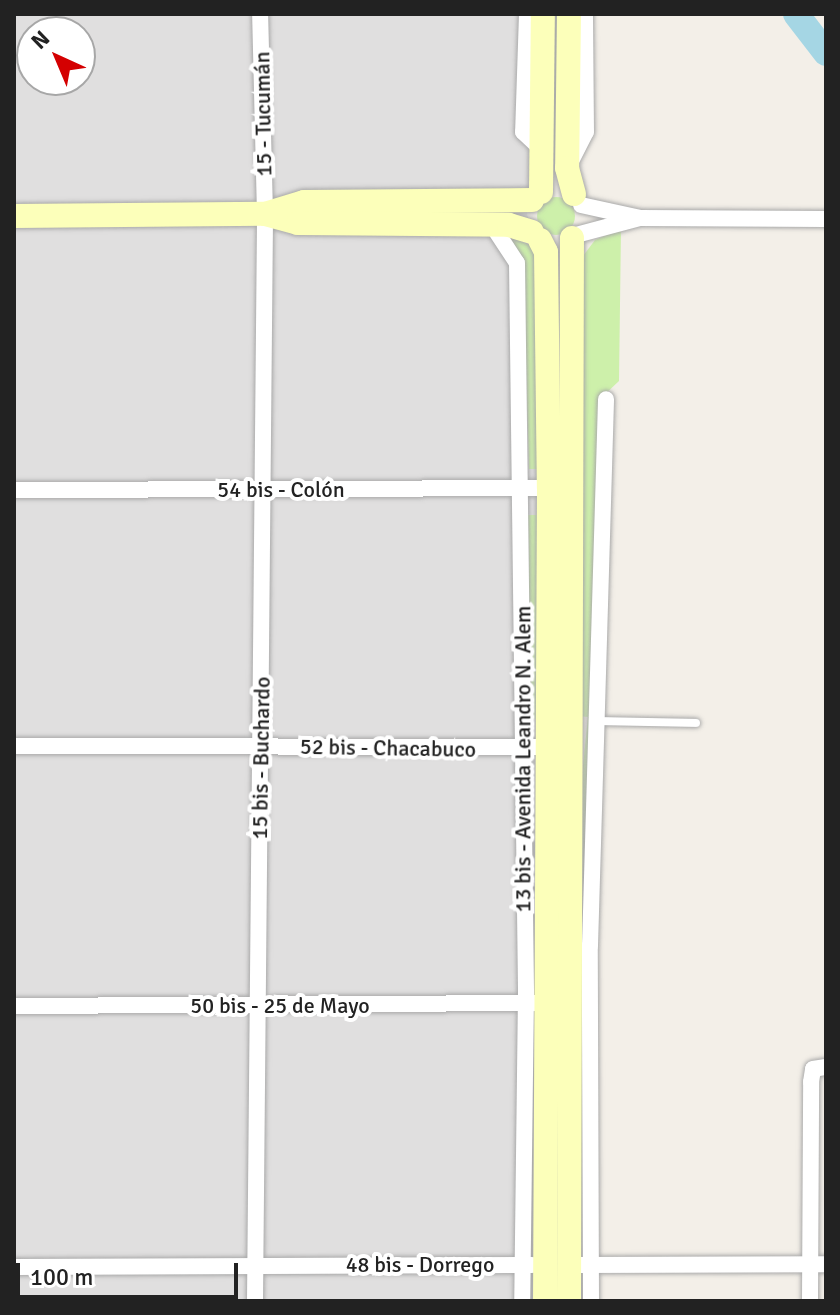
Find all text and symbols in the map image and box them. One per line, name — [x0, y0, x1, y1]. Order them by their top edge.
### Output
north arrow — [16, 16, 96, 96]
text: N — [25, 25, 55, 55]
street label: 15 - Tucumán — [249, 51, 277, 177]
street label: 54 bis - Colón — [217, 477, 345, 503]
street label: 13 bis - Avenida Leandro N. Alem — [510, 606, 536, 912]
street label: 15 bis - Buchardo — [246, 676, 276, 840]
street label: 52 bis - Chacabuco — [300, 733, 476, 763]
street label: 50 bis - 25 de Mayo — [190, 993, 370, 1019]
scale bar — [20, 1247, 242, 1297]
street label: 48 bis - Dorrego — [346, 1252, 494, 1278]
text: 100 m — [30, 1262, 93, 1292]

